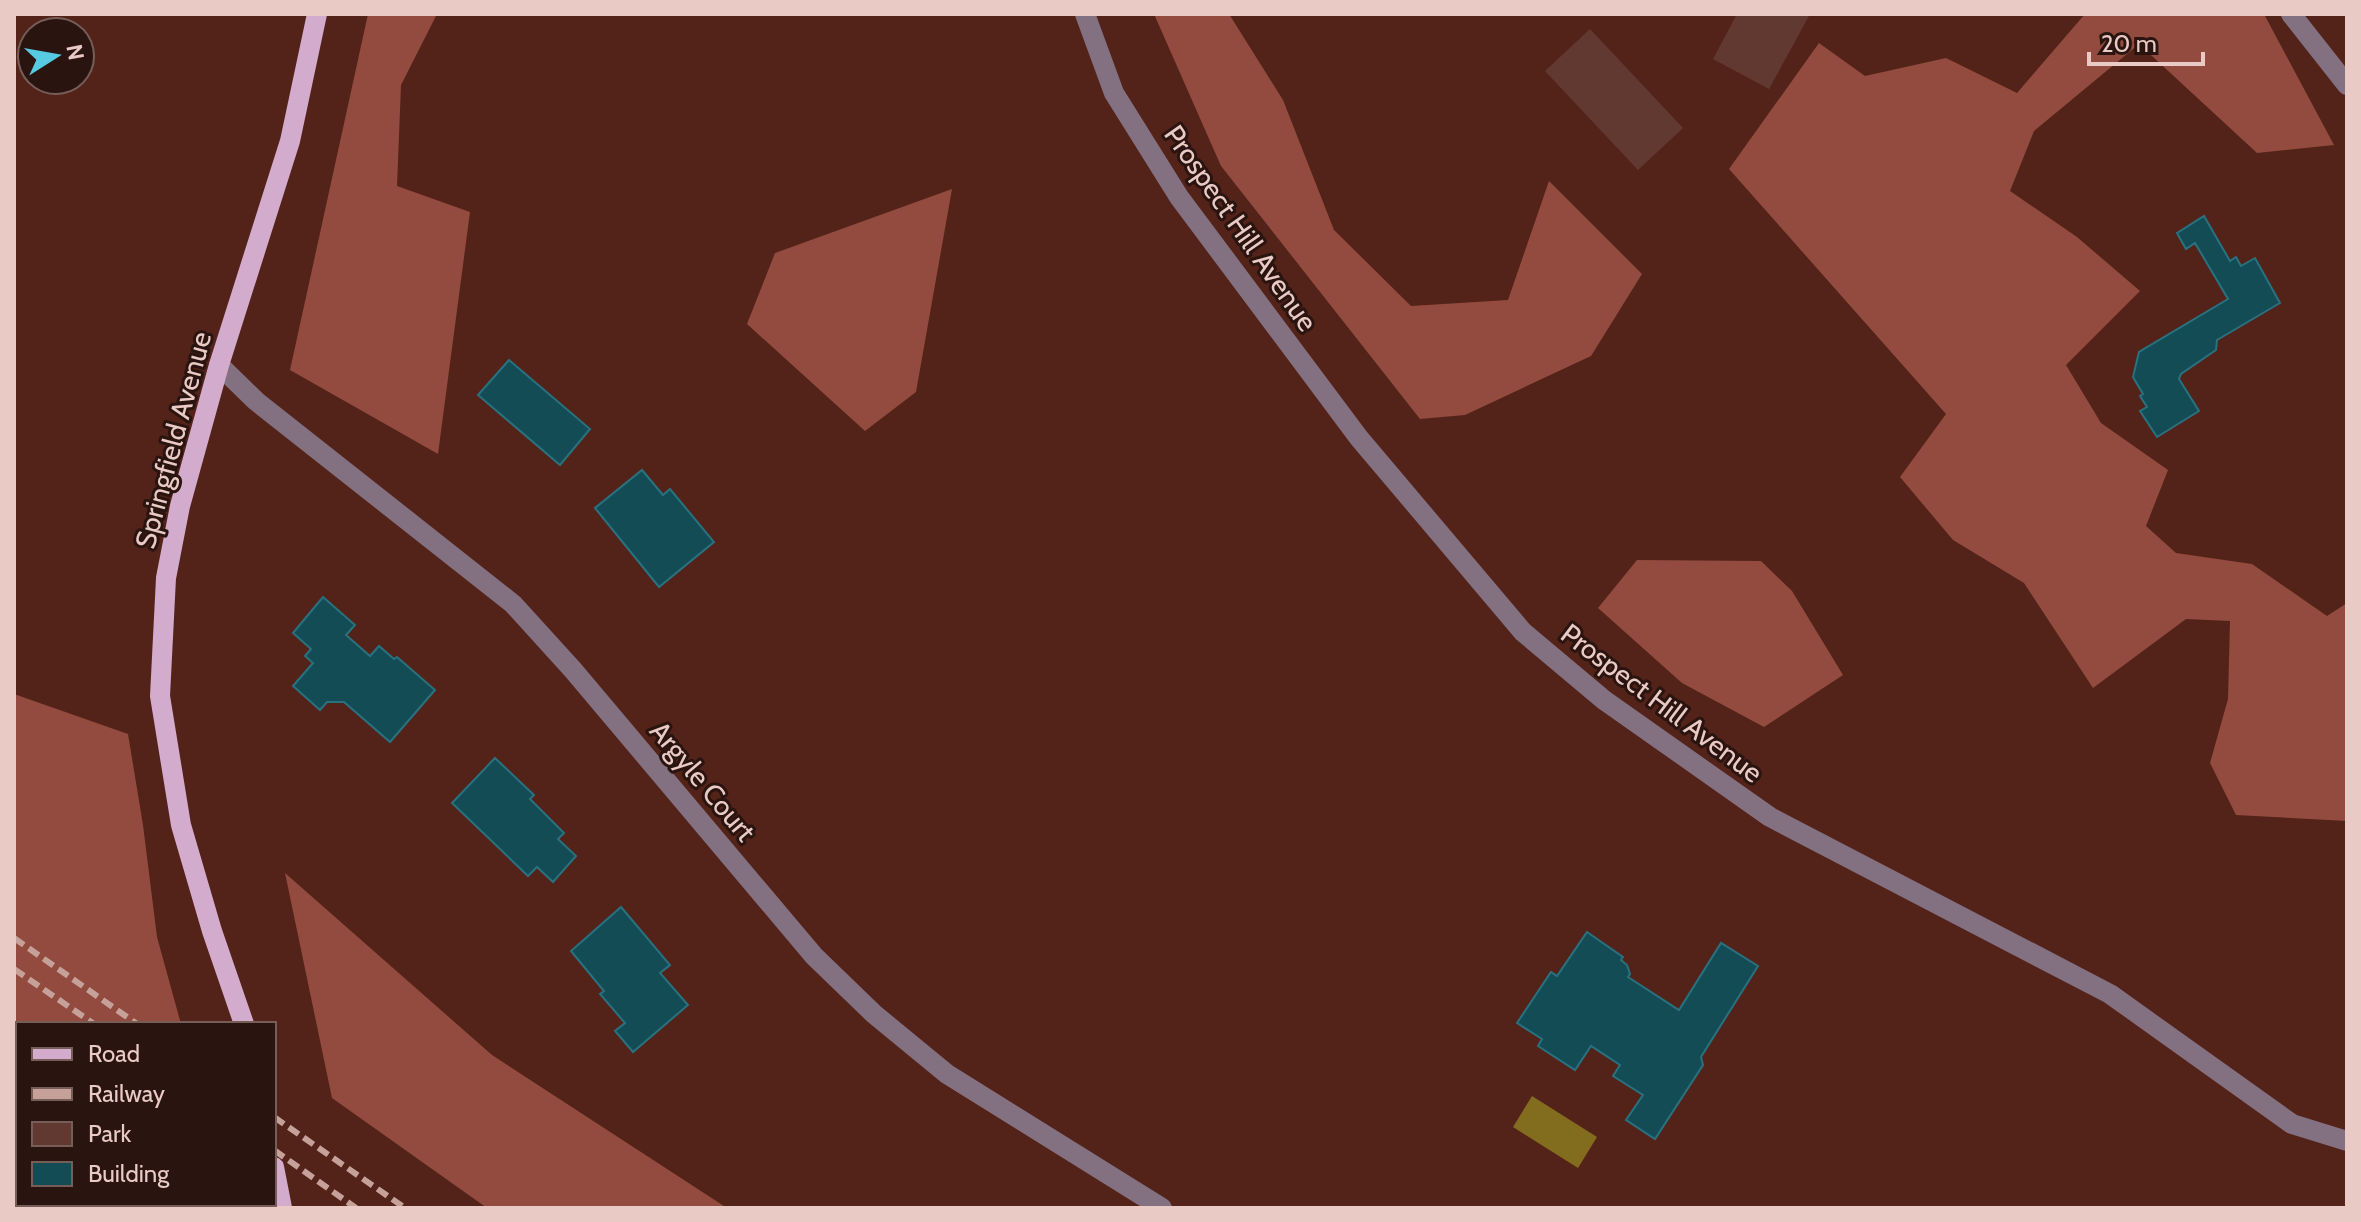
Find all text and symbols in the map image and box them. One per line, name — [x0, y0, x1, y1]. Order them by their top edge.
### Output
north arrow — [16, 16, 96, 96]
scale bar — [2089, 16, 2203, 66]
text: 20 m — [2101, 29, 2157, 58]
text: N — [60, 42, 90, 62]
street label: Prospect Hill Avenue — [1157, 119, 1325, 337]
street label: Springfield Avenue — [128, 328, 218, 552]
street label: Prospect Hill Avenue — [1555, 616, 1769, 790]
street label: Argyle Court — [643, 714, 763, 848]
legend — [16, 1022, 276, 1206]
text: Road — [88, 1039, 140, 1068]
text: Railway — [88, 1079, 165, 1108]
text: Park — [88, 1119, 131, 1148]
text: Building — [88, 1159, 170, 1188]

